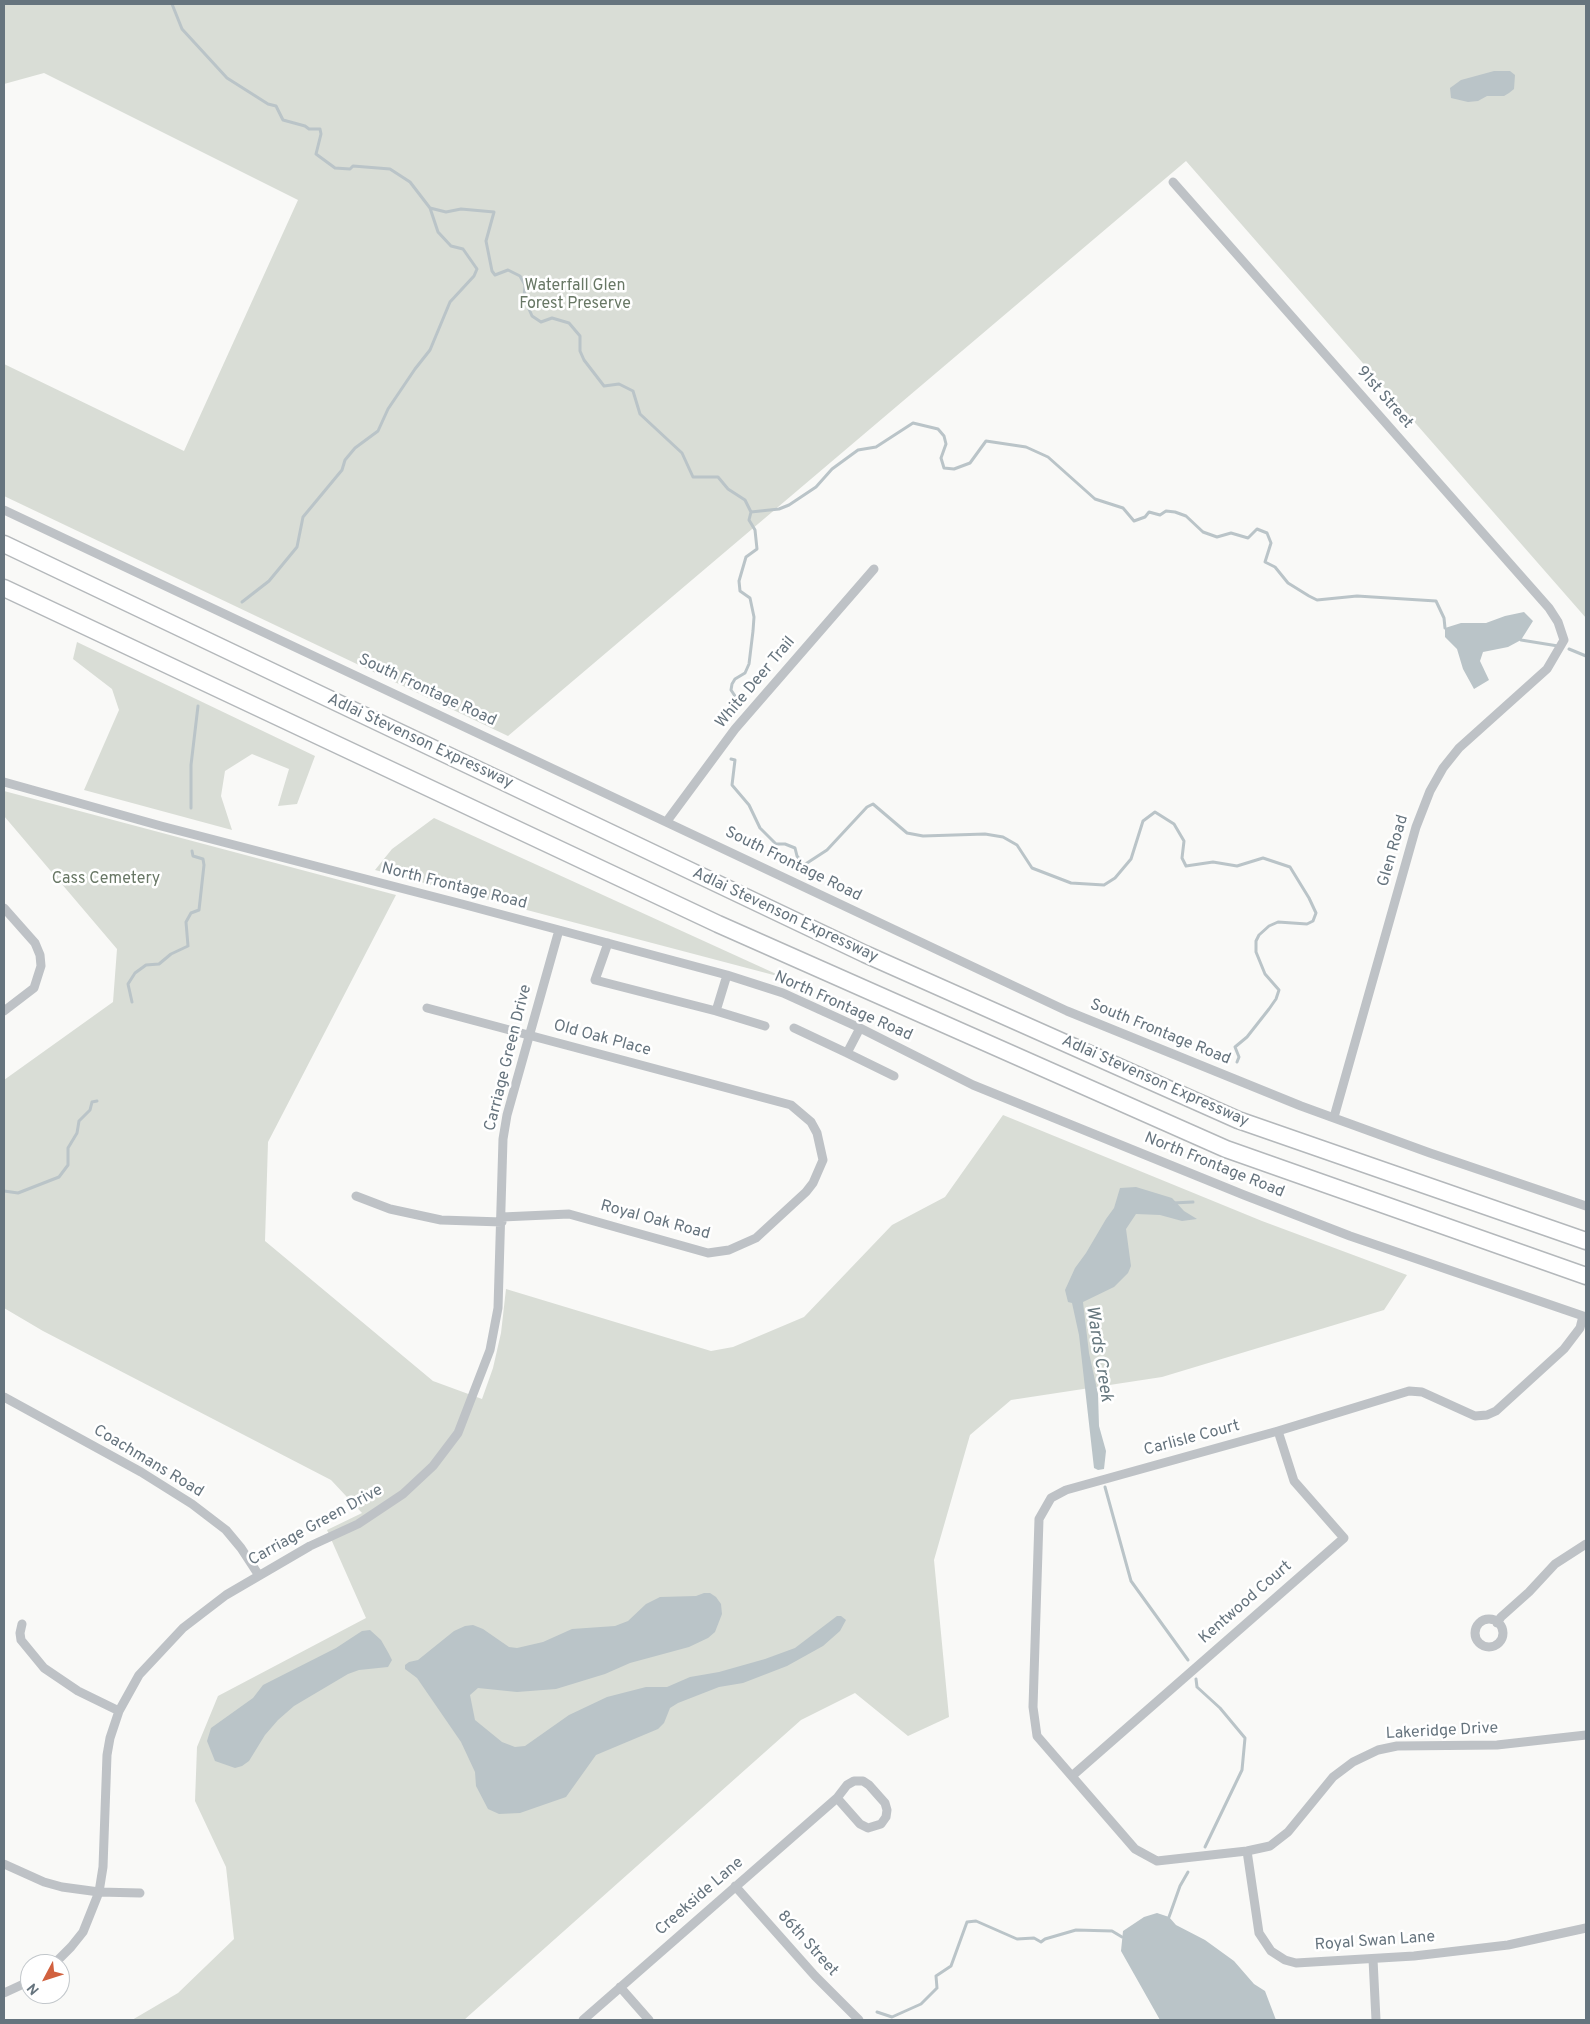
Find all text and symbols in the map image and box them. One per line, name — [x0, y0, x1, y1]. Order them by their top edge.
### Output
park label: Waterfall Glen Forest Preserve — [519, 277, 631, 315]
street label: 91st Street — [1352, 363, 1416, 433]
street label: White Deer Trail — [712, 633, 800, 733]
street label: South Frontage Road — [355, 651, 499, 731]
street label: Adlai Stevenson Expressway — [324, 690, 516, 794]
street label: Glen Road — [1375, 813, 1413, 889]
street label: South Frontage Road — [721, 824, 865, 906]
street label: North Frontage Road — [379, 860, 529, 914]
street label: Adlai Stevenson Expressway — [689, 864, 881, 968]
park label: Cass Cemetery — [52, 870, 160, 890]
street label: North Frontage Road — [771, 968, 915, 1046]
street label: Carriage Green Drive — [481, 983, 537, 1133]
street label: South Frontage Road — [1087, 996, 1233, 1070]
street label: Old Oak Place — [551, 1017, 653, 1061]
street label: Adlai Stevenson Expressway — [1058, 1032, 1252, 1132]
street label: North Frontage Road — [1141, 1129, 1287, 1203]
street label: Royal Oak Road — [598, 1197, 712, 1245]
water label: Wards Creek — [1080, 1304, 1116, 1404]
street label: Carlisle Court — [1142, 1417, 1242, 1461]
street label: Coachmans Road — [89, 1422, 207, 1502]
street label: Carriage Green Drive — [246, 1481, 386, 1571]
street label: Kentwood Court — [1196, 1557, 1296, 1649]
street label: Lakeridge Drive — [1385, 1719, 1499, 1745]
street label: Creekside Lane — [652, 1854, 748, 1940]
street label: 86th Street — [772, 1907, 842, 1981]
street label: Royal Swan Lane — [1314, 1928, 1436, 1956]
north arrow — [20, 1954, 70, 2004]
text: N — [24, 1979, 44, 1998]

